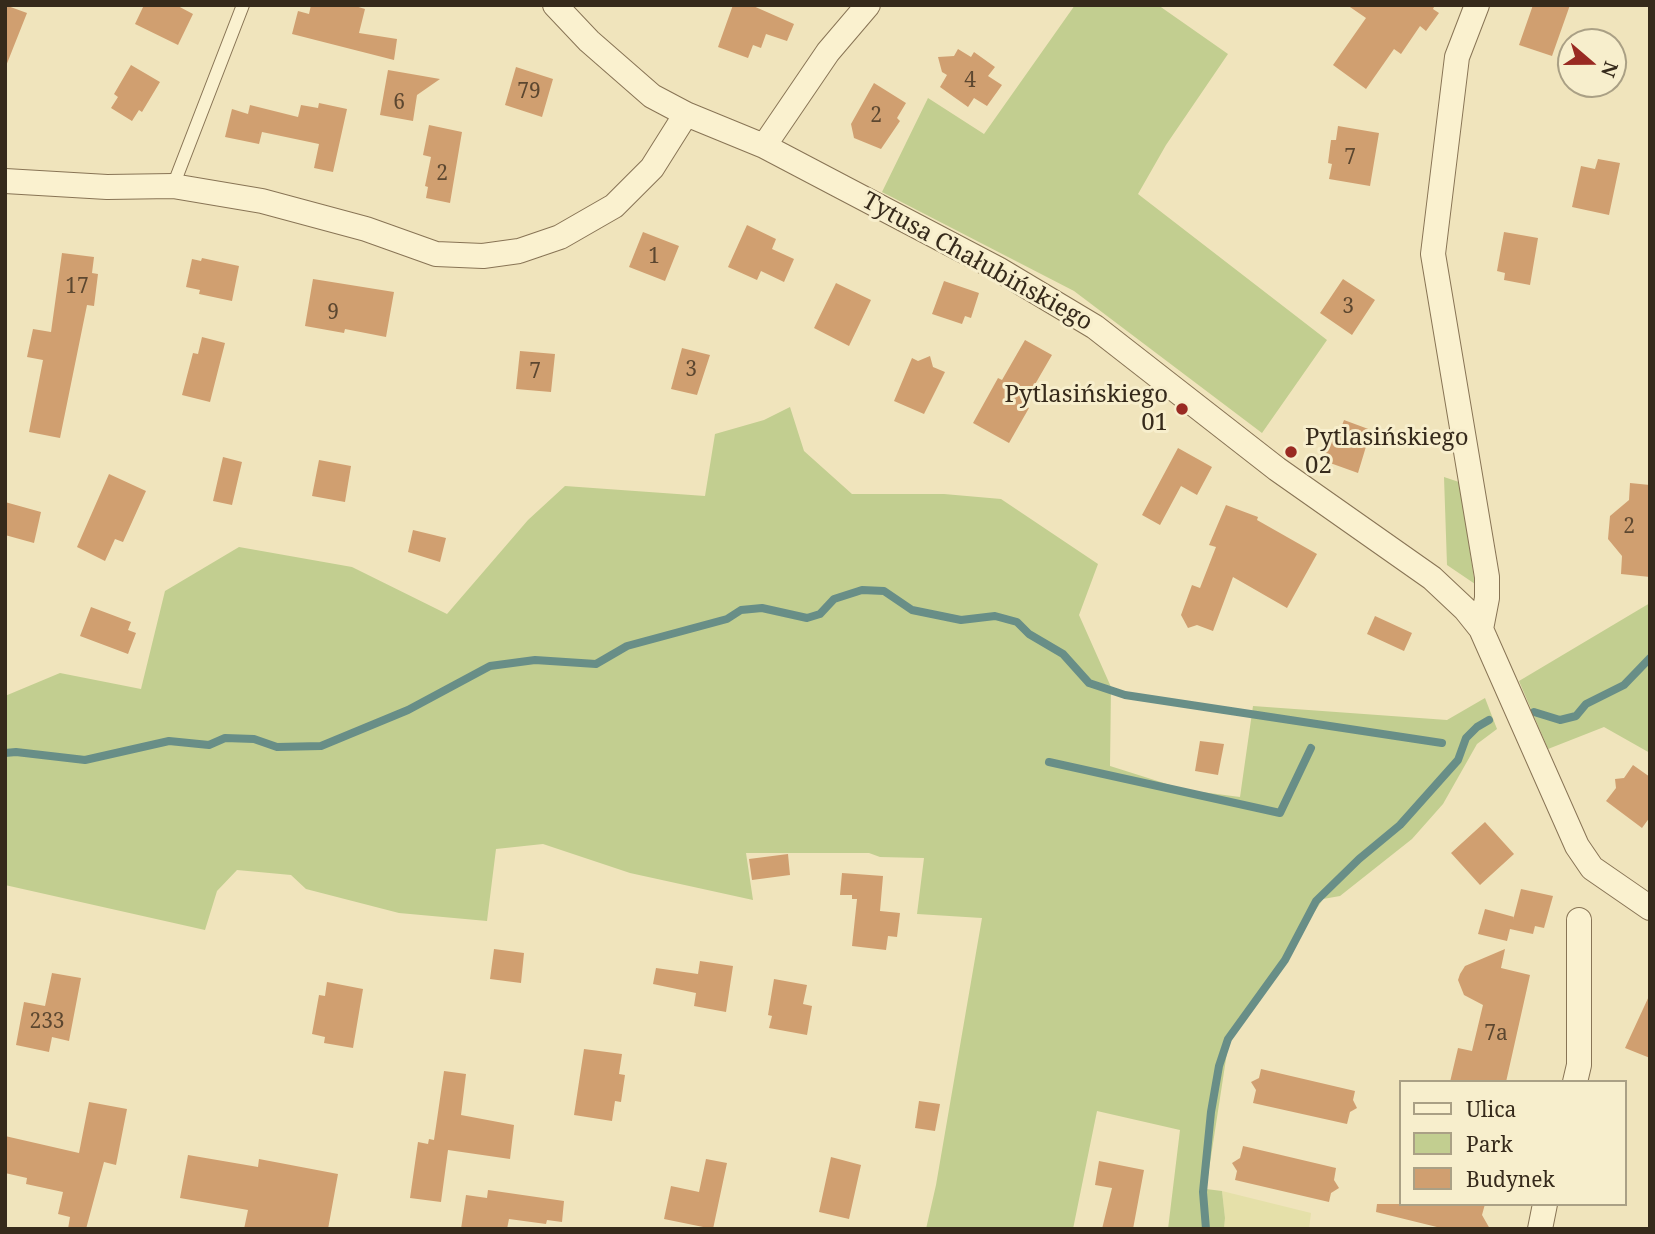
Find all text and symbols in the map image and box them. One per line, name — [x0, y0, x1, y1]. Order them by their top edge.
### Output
north arrow — [1557, 28, 1627, 98]
text: N — [1595, 58, 1625, 81]
house number: 4 — [964, 68, 976, 94]
house number: 79 — [517, 79, 541, 105]
house number: 6 — [393, 90, 405, 116]
house number: 2 — [870, 103, 882, 129]
house number: 7 — [1344, 145, 1356, 171]
house number: 2 — [436, 161, 448, 187]
street label: Tytusa Chałubińskiego — [857, 187, 1097, 337]
house number: 1 — [648, 244, 660, 270]
house number: 17 — [65, 274, 89, 300]
house number: 3 — [1342, 294, 1354, 320]
house number: 9 — [327, 300, 339, 326]
house number: 3 — [685, 357, 697, 383]
house number: 7 — [529, 359, 541, 385]
place label: Pytlasińskiego 01 — [1004, 381, 1168, 437]
marker: Pytlasińskiego 01 — [1174, 401, 1190, 417]
place label: Pytlasińskiego 02 — [1305, 424, 1469, 480]
marker: Pytlasińskiego 02 — [1283, 444, 1299, 460]
house number: 2 — [1623, 514, 1635, 540]
house number: 233 — [29, 1009, 65, 1035]
house number: 7a — [1484, 1021, 1508, 1047]
legend — [1400, 1080, 1627, 1206]
text: Ulica — [1466, 1095, 1516, 1123]
text: Park — [1466, 1130, 1513, 1158]
text: Budynek — [1466, 1165, 1555, 1193]

